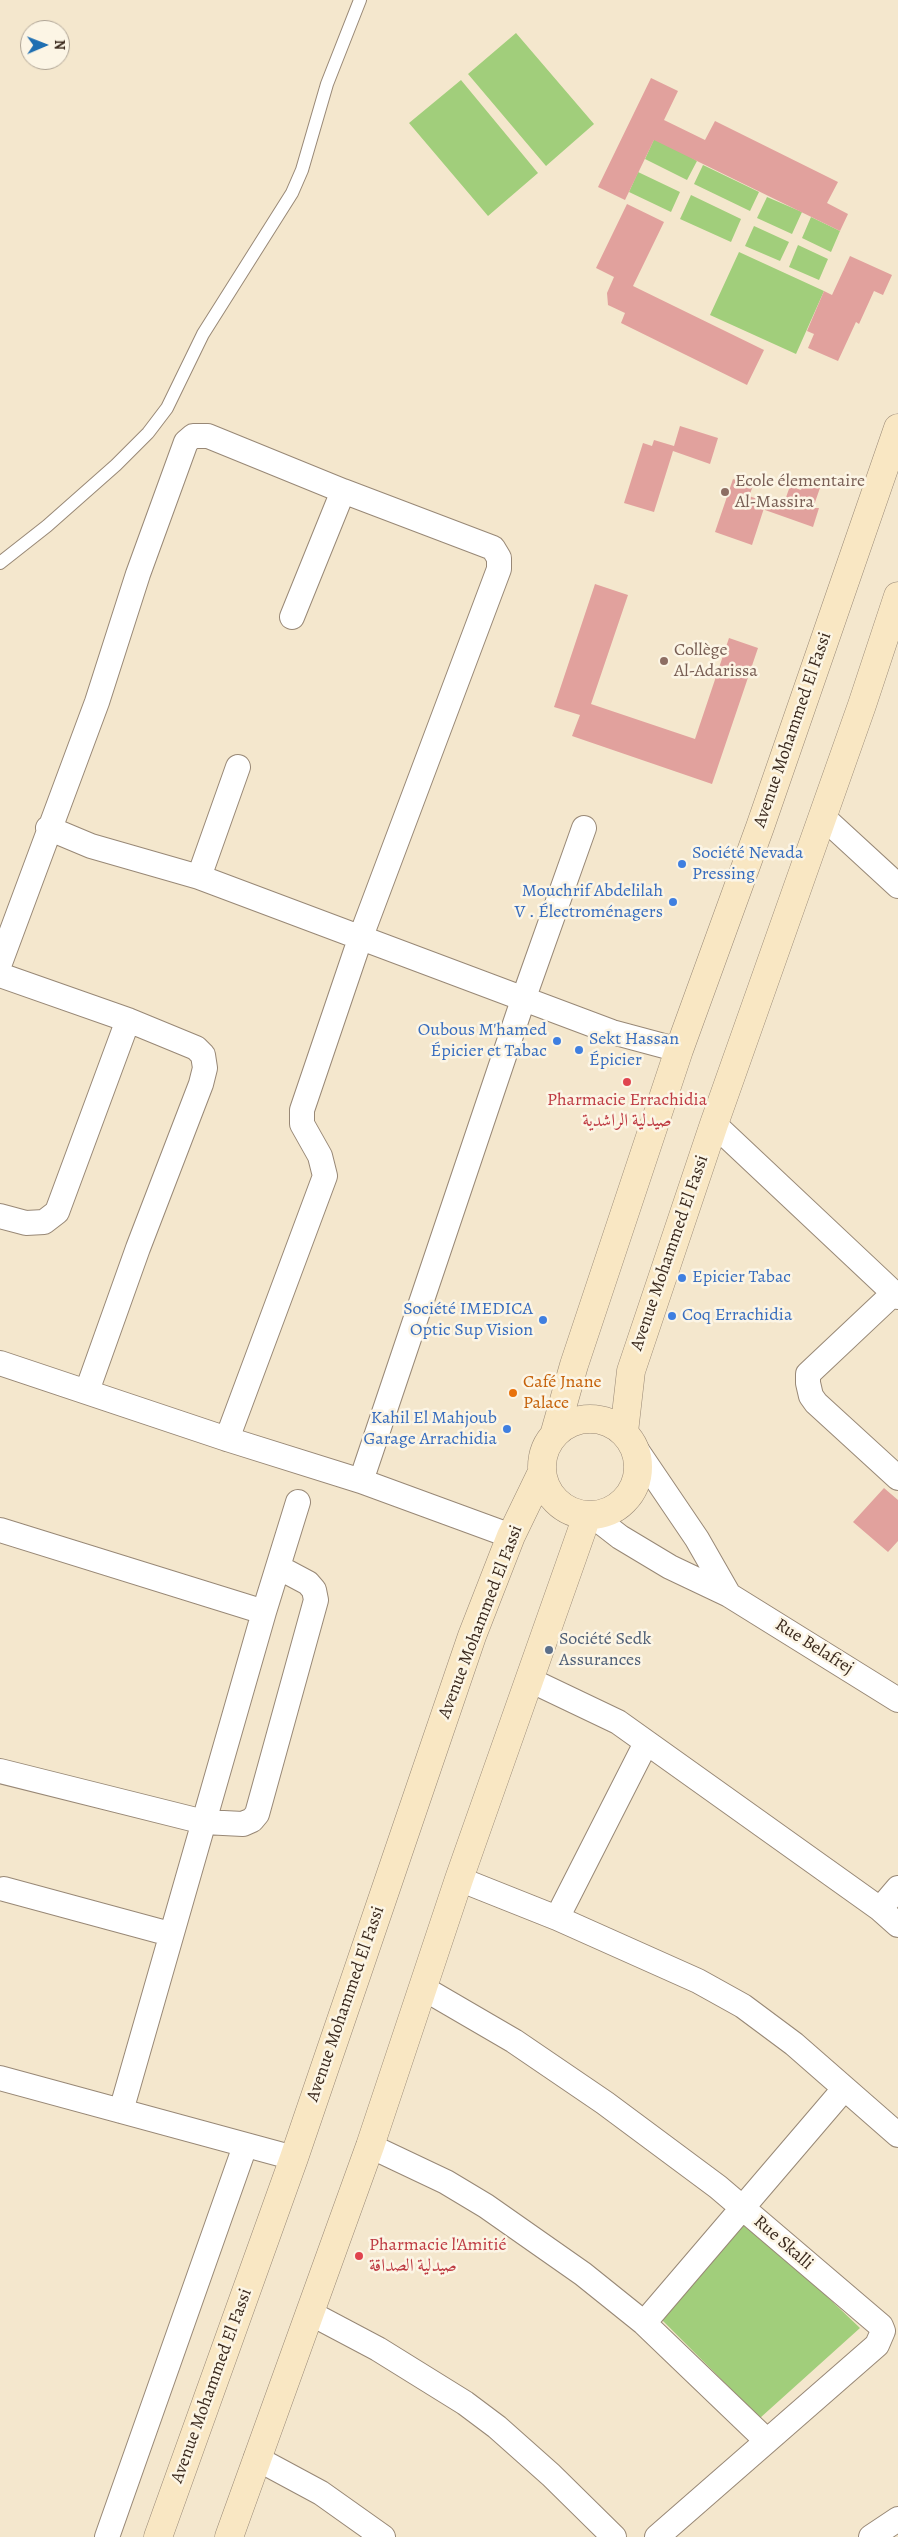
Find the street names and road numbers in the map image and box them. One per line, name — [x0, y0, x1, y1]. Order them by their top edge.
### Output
street label: Avenue Mohammed El Fassi — [749, 629, 837, 831]
street label: Avenue Mohammed El Fassi — [626, 1152, 714, 1354]
street label: Avenue Mohammed El Fassi — [434, 1522, 528, 1722]
street label: Rue Belafrej — [771, 1614, 857, 1680]
street label: Avenue Mohammed El Fassi — [302, 1903, 390, 2105]
street label: Rue Skalli — [749, 2211, 817, 2275]
street label: Avenue Mohammed El Fassi — [167, 2286, 257, 2486]

